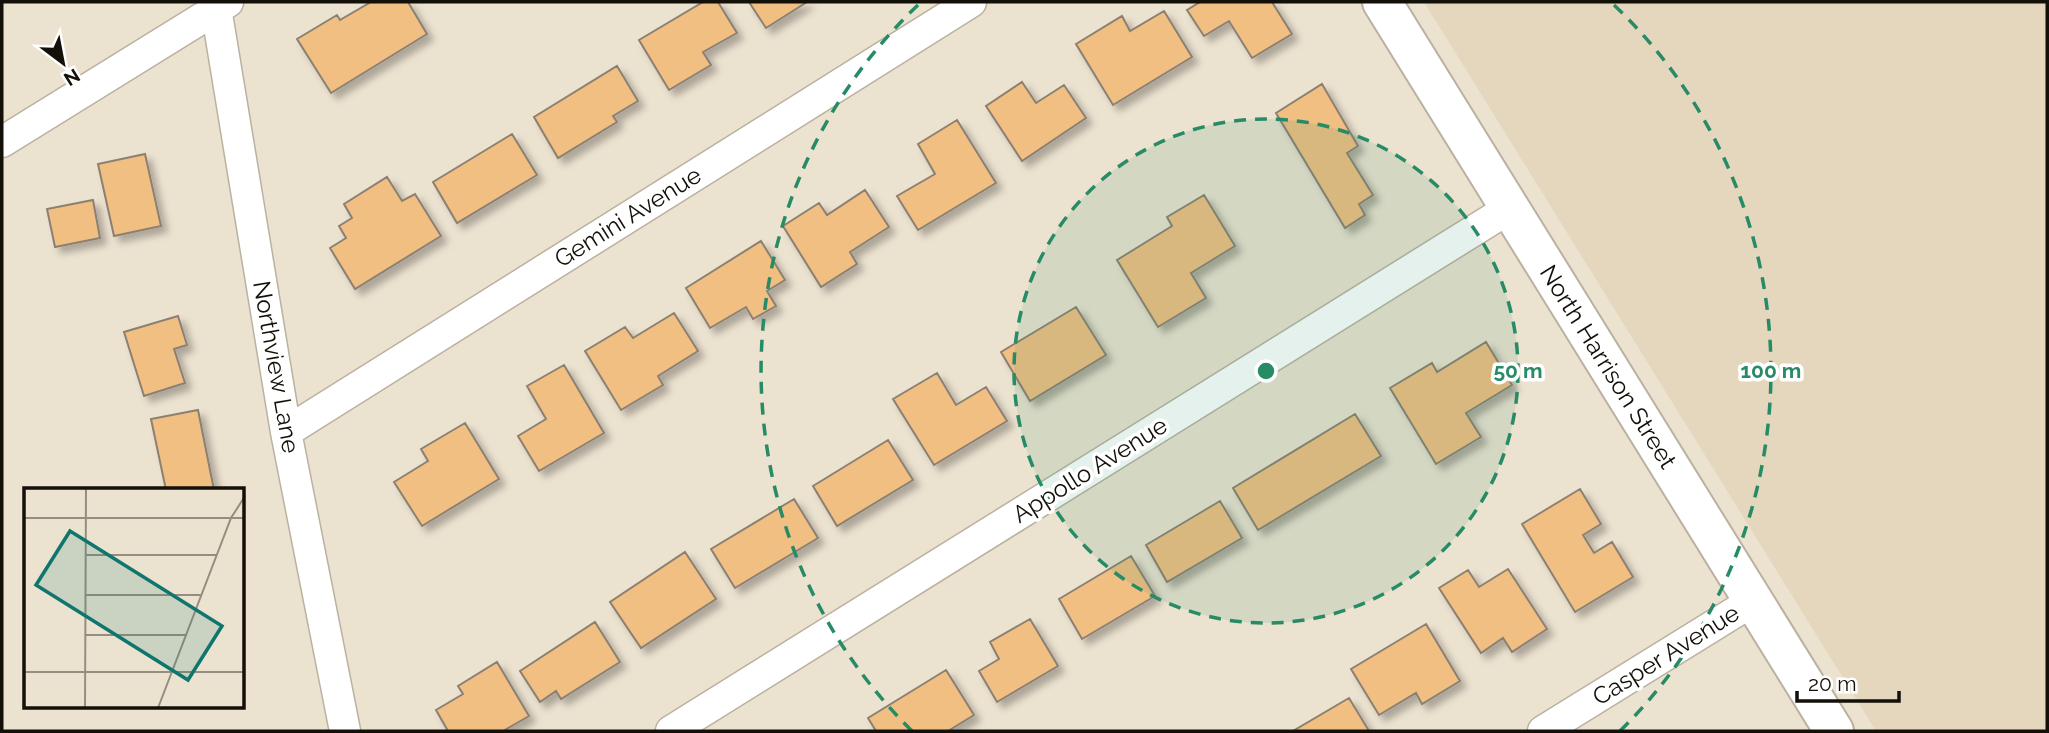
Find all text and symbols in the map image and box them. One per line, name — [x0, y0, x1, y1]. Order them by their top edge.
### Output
north arrow — [28, 28, 98, 98]
text: N — [60, 64, 84, 91]
street label: Gemini Avenue — [549, 160, 706, 273]
street label: North Harrison Street — [1534, 260, 1683, 474]
street label: Northview Lane — [247, 278, 306, 455]
text: 50 m — [1493, 358, 1543, 383]
text: 100 m — [1741, 358, 1801, 383]
centre of rings — [1254, 359, 1278, 383]
street label: Appollo Avenue — [1007, 410, 1172, 529]
inset map — [24, 488, 245, 708]
street label: Casper Avenue — [1587, 598, 1744, 711]
scale bar — [1797, 660, 1898, 704]
text: 20 m — [1808, 671, 1856, 696]

